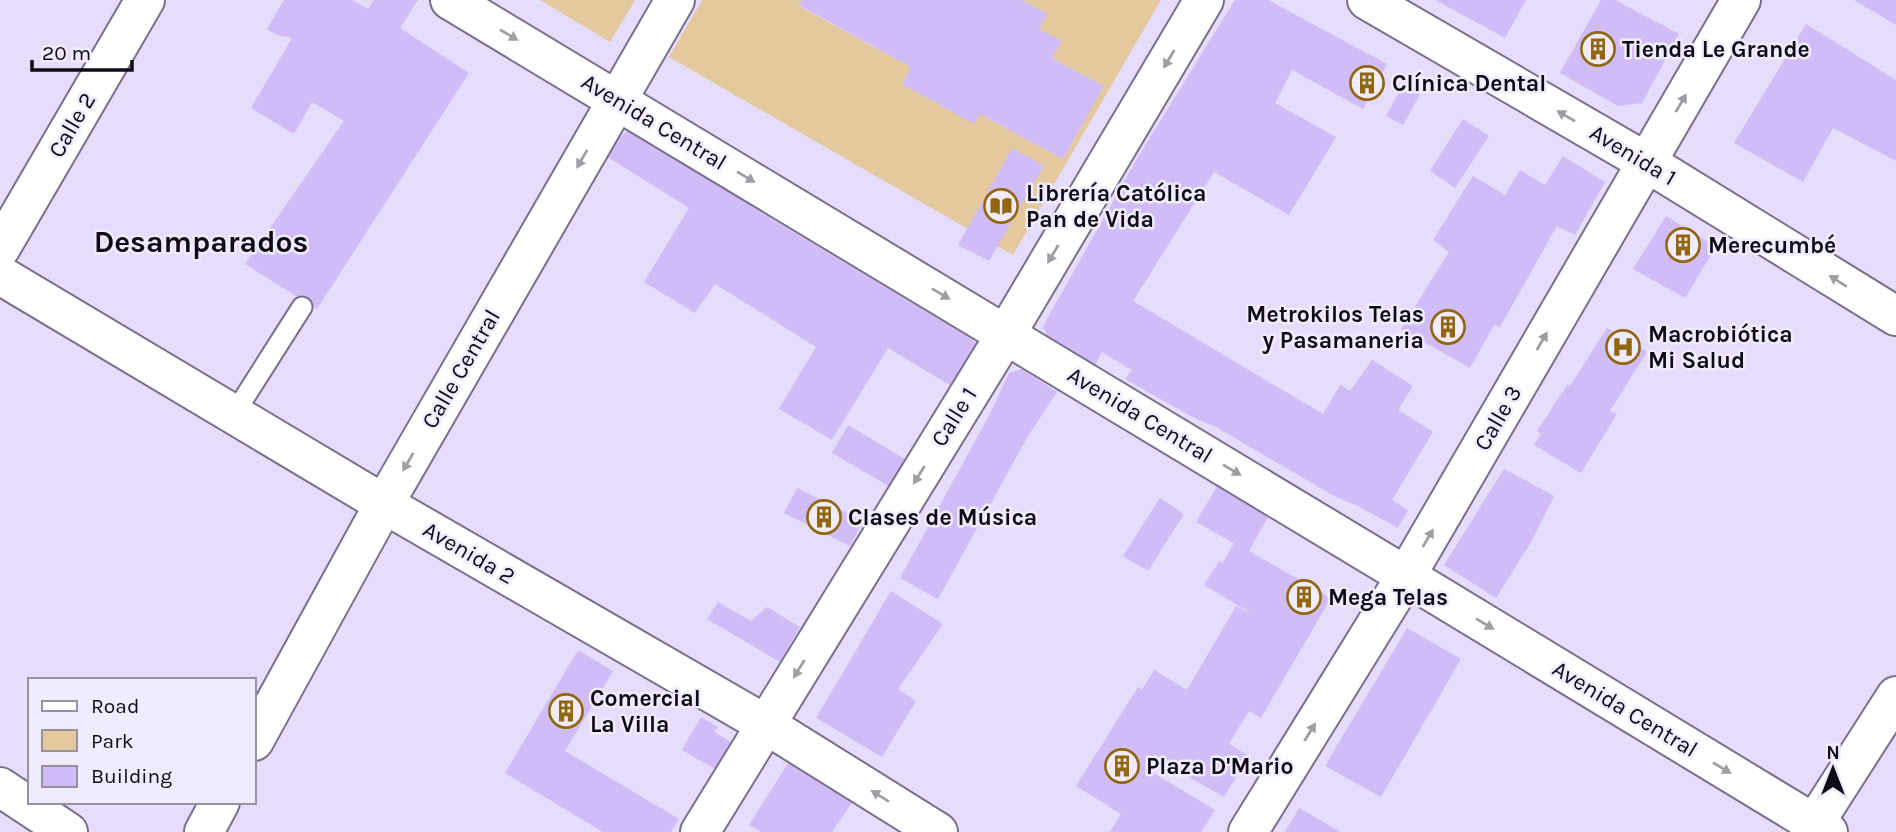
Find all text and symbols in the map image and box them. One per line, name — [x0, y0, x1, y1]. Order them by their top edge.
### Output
scale bar — [32, 28, 131, 72]
one-way arrow — [499, 29, 518, 41]
building icon: Tienda Le Grande — [1579, 30, 1617, 68]
place label: Tienda Le Grande — [1622, 36, 1810, 63]
text: 20 m — [42, 41, 91, 65]
one-way arrow — [1163, 49, 1175, 68]
building icon: Clínica Dental — [1348, 64, 1386, 102]
street label: Avenida Central — [577, 68, 731, 176]
place label: Clínica Dental — [1392, 70, 1546, 97]
street label: Calle 2 — [43, 88, 101, 162]
one-way arrow — [1675, 93, 1687, 113]
one-way arrow — [1557, 109, 1576, 122]
street label: Avenida 1 — [1585, 119, 1681, 191]
one-way arrow — [576, 149, 588, 168]
one-way arrow — [736, 171, 755, 184]
place label: Librería Católica Pan de Vida — [1026, 180, 1206, 233]
library icon: Librería Católica Pan de Vida — [982, 187, 1020, 225]
district label: Desamparados — [94, 224, 308, 260]
building icon: Merecumbé — [1664, 226, 1702, 264]
place label: Merecumbé — [1708, 232, 1836, 259]
one-way arrow — [1047, 245, 1059, 264]
one-way arrow — [1828, 274, 1848, 287]
one-way arrow — [931, 288, 950, 301]
place label: Metrokilos Telas y Pasamaneria — [1246, 301, 1424, 354]
street label: Calle Central — [416, 305, 506, 433]
building icon: Metrokilos Telas y Pasamaneria — [1429, 308, 1467, 346]
place label: Macrobiótica Mi Salud — [1648, 321, 1793, 374]
hospital icon: Macrobiótica Mi Salud — [1604, 328, 1642, 366]
one-way arrow — [1536, 332, 1549, 351]
street label: Avenida Central — [1063, 361, 1217, 469]
street label: Calle 3 — [1469, 381, 1527, 455]
street label: Calle 1 — [925, 382, 983, 452]
one-way arrow — [402, 453, 414, 472]
one-way arrow — [1223, 464, 1242, 477]
one-way arrow — [912, 465, 925, 485]
building icon: Clases de Música — [805, 498, 843, 536]
place label: Clases de Música — [848, 504, 1037, 531]
street label: Avenida 2 — [418, 516, 520, 590]
one-way arrow — [1422, 528, 1434, 548]
building icon: Mega Telas — [1285, 578, 1323, 616]
place label: Mega Telas — [1328, 584, 1448, 611]
one-way arrow — [1476, 618, 1495, 630]
street label: Avenida Central — [1548, 655, 1702, 763]
one-way arrow — [793, 659, 806, 678]
legend — [28, 678, 256, 804]
place label: Comercial La Villa — [590, 685, 701, 738]
building icon: Comercial La Villa — [547, 692, 585, 730]
text: Road — [91, 694, 139, 718]
one-way arrow — [1303, 723, 1316, 742]
text: Park — [91, 729, 134, 753]
north arrow — [1798, 734, 1868, 804]
text: N — [1826, 742, 1840, 764]
building icon: Plaza D'Mario — [1103, 747, 1141, 785]
place label: Plaza D'Mario — [1146, 753, 1294, 780]
one-way arrow — [1712, 761, 1731, 774]
text: Building — [91, 764, 172, 788]
one-way arrow — [870, 789, 889, 802]

